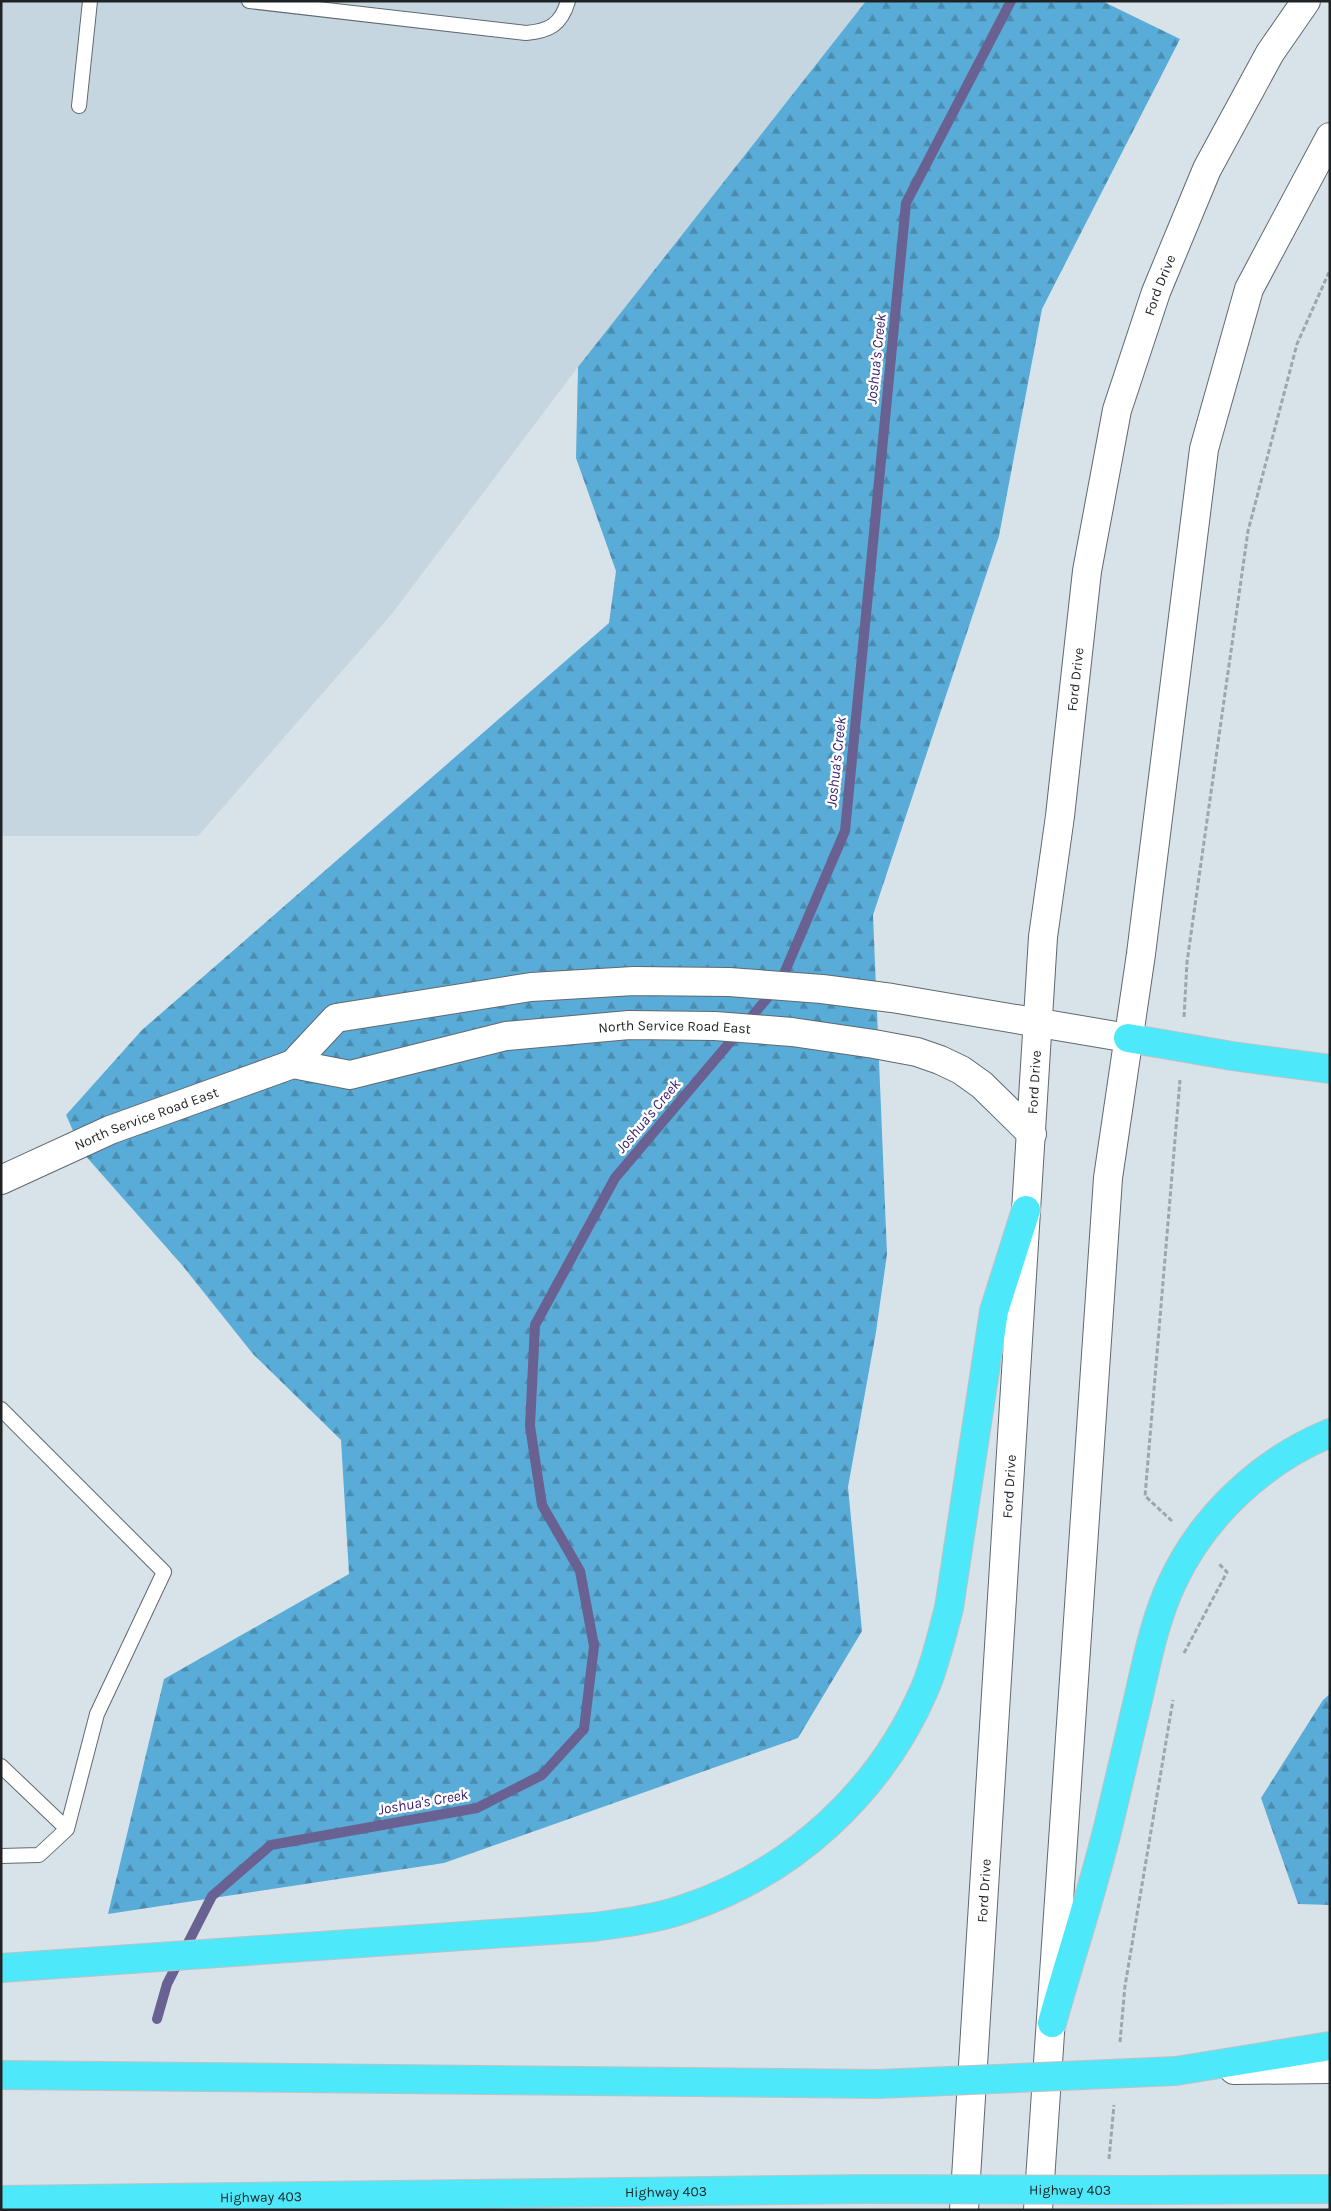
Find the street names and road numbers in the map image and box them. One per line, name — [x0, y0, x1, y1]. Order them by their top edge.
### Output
street label: Ford Drive — [1140, 252, 1179, 318]
street label: Ford Drive — [1063, 647, 1087, 712]
street label: North Service Road East — [598, 1016, 752, 1037]
street label: Ford Drive — [1024, 1050, 1044, 1115]
street label: North Service Road East — [72, 1083, 221, 1154]
street label: Ford Drive — [998, 1454, 1019, 1519]
street label: Ford Drive — [973, 1858, 994, 1923]
street label: Highway 403 — [1029, 2181, 1111, 2198]
street label: Highway 403 — [625, 2183, 707, 2201]
street label: Highway 403 — [220, 2188, 302, 2206]

